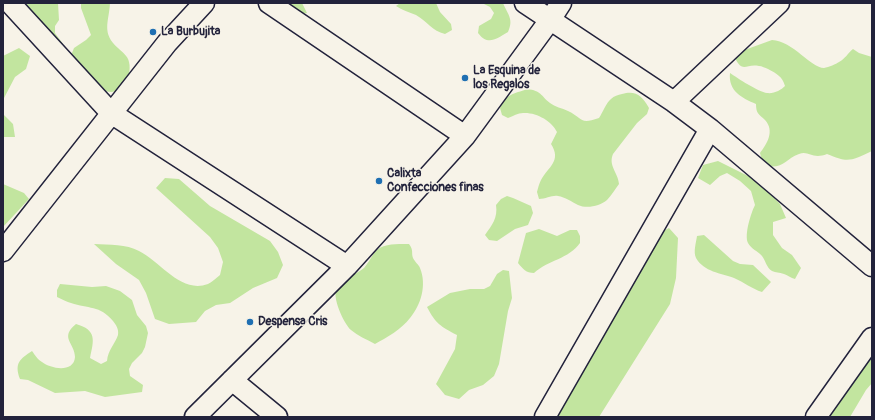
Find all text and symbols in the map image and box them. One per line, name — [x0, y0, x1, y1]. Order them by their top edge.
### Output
place label: La Burbujita — [161, 25, 220, 39]
marker: La Burbujita — [148, 27, 158, 37]
place label: La Esquina de los Regalos — [473, 64, 540, 92]
marker: La Esquina de los Regalos — [460, 73, 470, 83]
place label: Calixta Confecciones finas — [387, 167, 484, 195]
marker: Calixta Confecciones finas — [374, 176, 384, 186]
place label: Despensa Cris — [258, 315, 327, 329]
marker: Despensa Cris — [245, 317, 255, 327]

